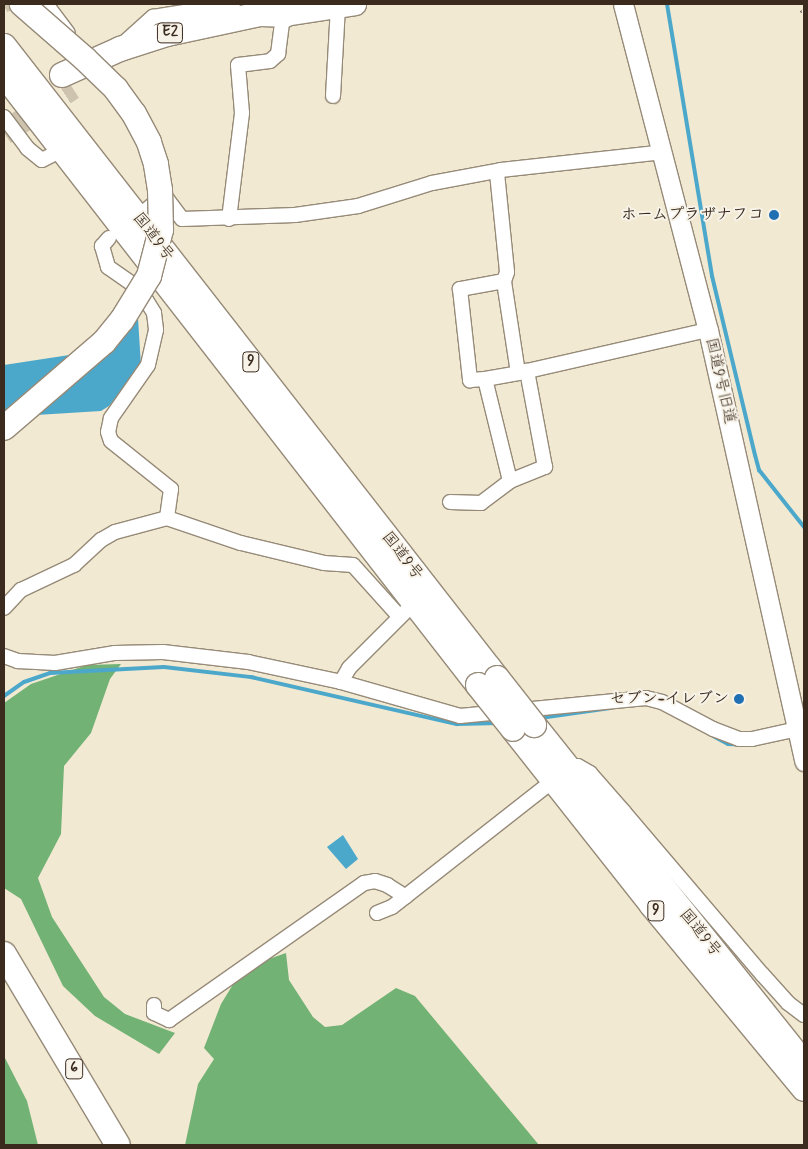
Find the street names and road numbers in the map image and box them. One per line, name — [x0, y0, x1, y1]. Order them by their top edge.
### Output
road number: E2 — [156, 20, 184, 46]
street label: 国道9号 — [128, 209, 178, 265]
street label: 国道9号旧道 — [701, 336, 739, 426]
road number: 9 — [242, 350, 260, 374]
street label: 国道9号 — [377, 528, 427, 584]
road number: 9 — [647, 898, 665, 924]
street label: 国道9号 — [675, 905, 725, 961]
road number: 6 — [64, 1056, 84, 1082]

